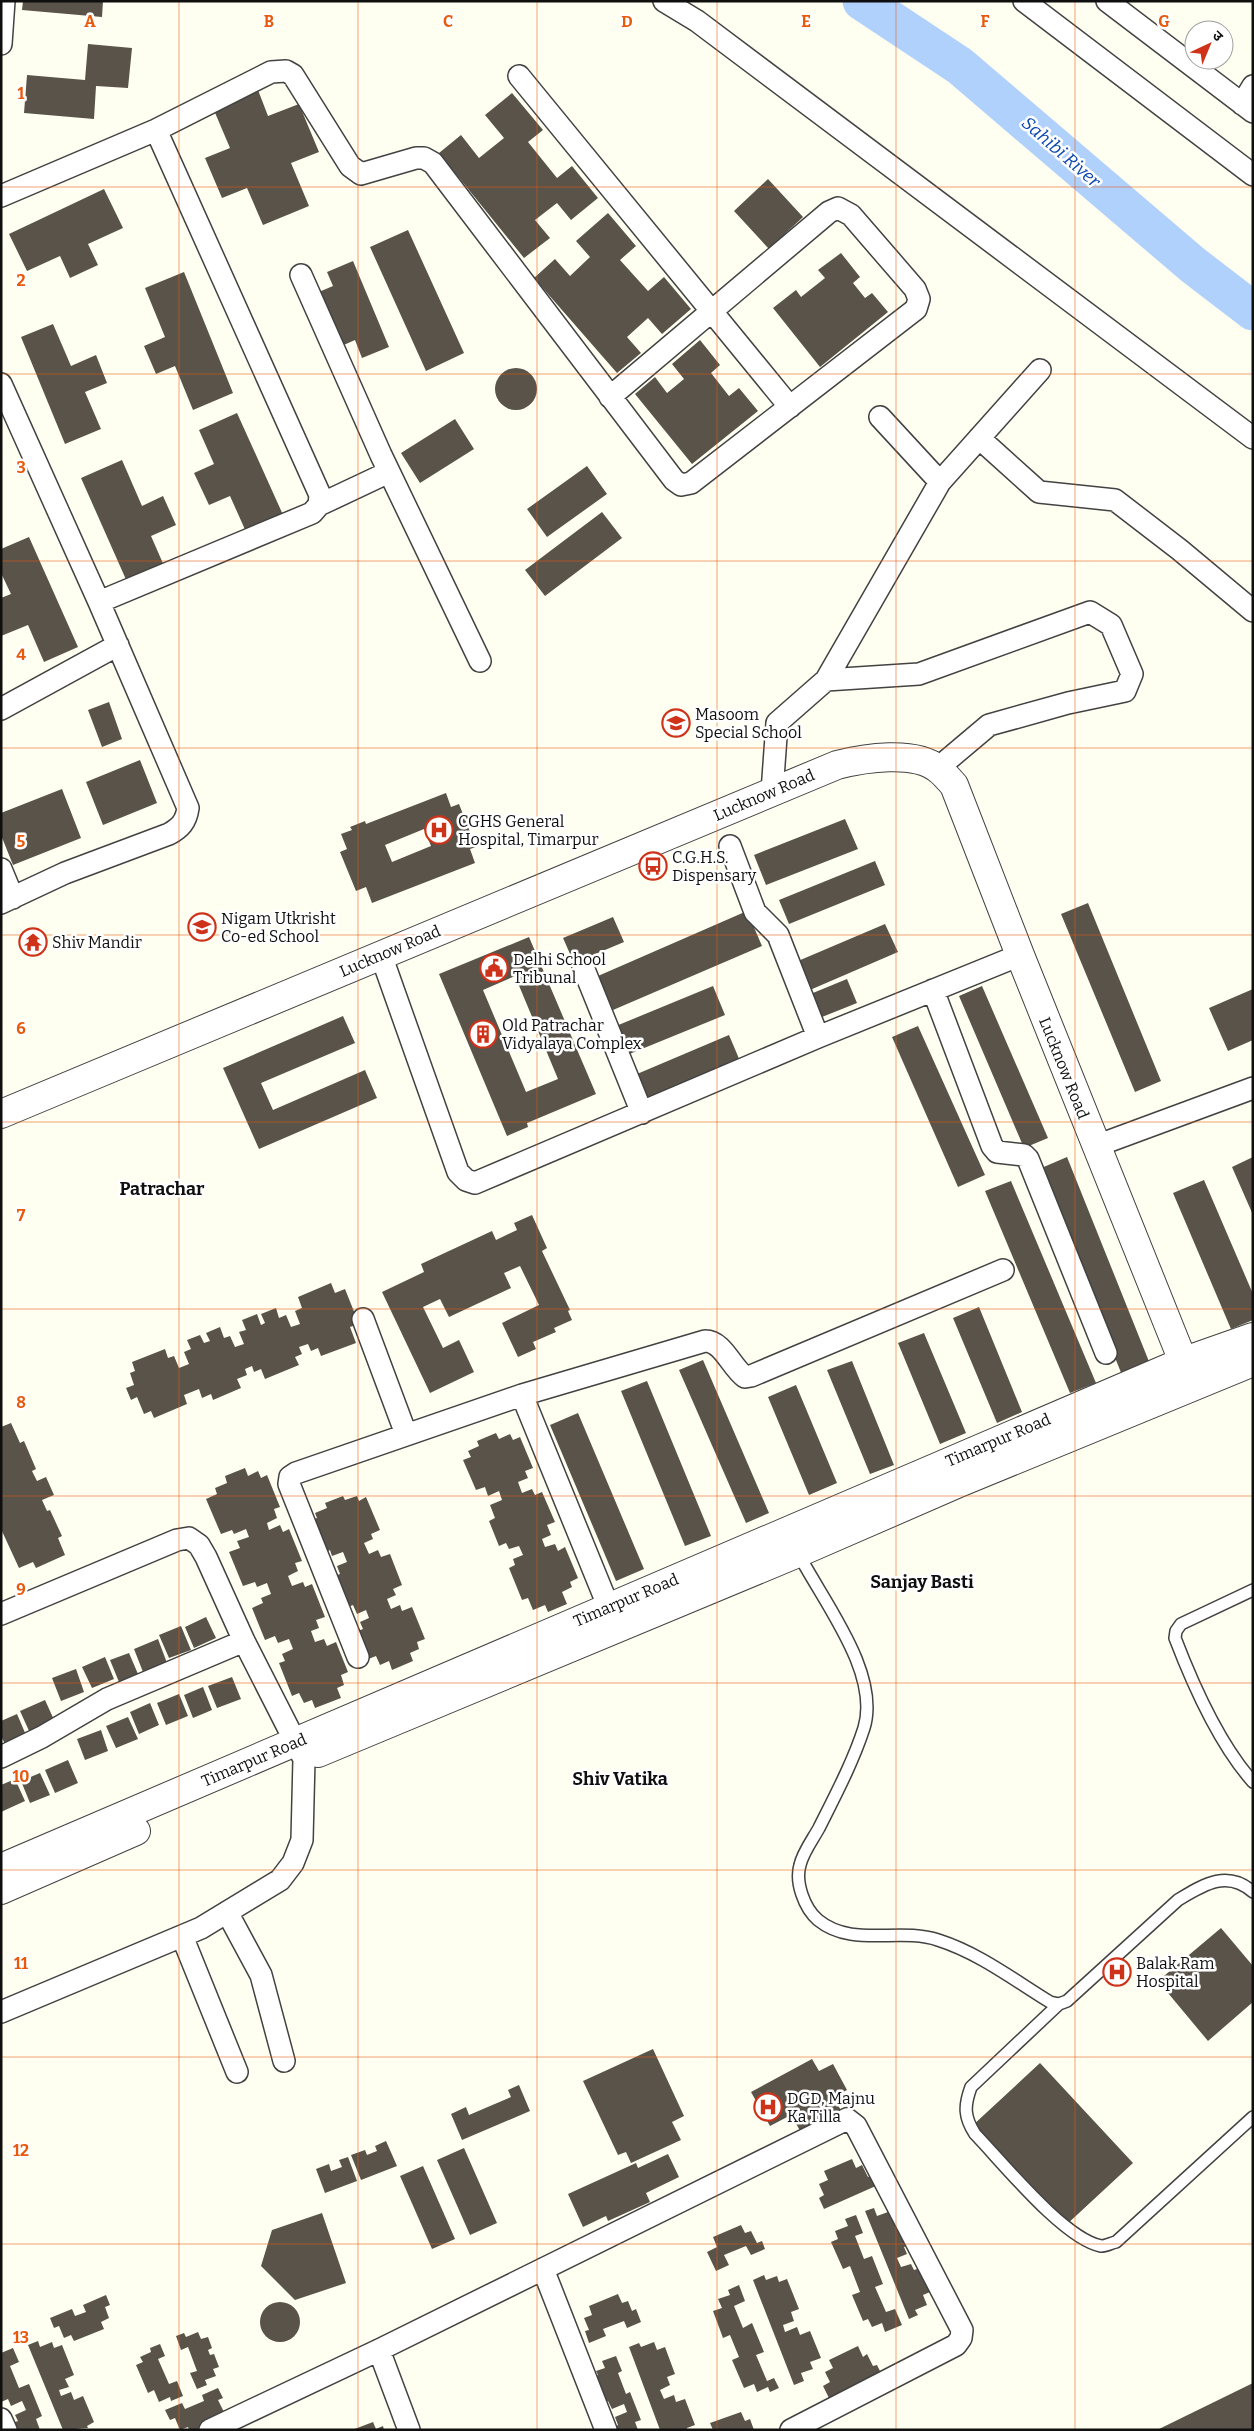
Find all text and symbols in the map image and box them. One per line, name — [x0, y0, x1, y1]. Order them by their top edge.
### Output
text: A — [84, 12, 96, 31]
text: B — [264, 12, 274, 31]
text: C — [443, 12, 453, 31]
text: D — [621, 12, 633, 31]
text: E — [801, 12, 811, 31]
text: F — [981, 12, 990, 31]
text: G — [1158, 12, 1170, 31]
north arrow — [1184, 20, 1234, 70]
text: उ — [1209, 27, 1227, 46]
text: 1 — [18, 84, 25, 103]
water label: Sahibi River — [1017, 112, 1105, 192]
text: 2 — [16, 271, 26, 290]
text: 3 — [16, 458, 26, 477]
text: 4 — [16, 645, 26, 664]
place label: Masoom Special School — [695, 705, 802, 742]
school or university icon: Masoom Special School — [661, 708, 691, 738]
street label: Lucknow Road — [711, 765, 818, 825]
place label: CGHS General Hospital, Timarpur — [458, 812, 599, 849]
hospital icon: CGHS General Hospital, Timarpur — [424, 815, 454, 845]
text: 5 — [17, 832, 26, 851]
place label: C.G.H.S. Dispensary — [672, 848, 757, 885]
bus stop icon: C.G.H.S. Dispensary — [638, 851, 668, 881]
place label: Nigam Utkrisht Co-ed School — [221, 909, 336, 946]
school or university icon: Nigam Utkrisht Co-ed School — [187, 912, 217, 942]
street label: Lucknow Road — [337, 921, 444, 981]
temple icon: Shiv Mandir — [18, 927, 48, 957]
place label: Shiv Mandir — [52, 933, 142, 952]
place label: Delhi School Tribunal — [513, 950, 606, 987]
public building icon: Delhi School Tribunal — [479, 953, 509, 983]
street label: Lucknow Road — [1035, 1014, 1093, 1122]
place label: Old Patrachar Vidyalaya Complex — [502, 1016, 642, 1053]
text: 6 — [16, 1019, 26, 1038]
building icon: Old Patrachar Vidyalaya Complex — [468, 1019, 498, 1049]
district label: Patrachar — [120, 1178, 205, 1200]
text: 7 — [17, 1206, 26, 1225]
text: 8 — [16, 1393, 26, 1412]
street label: Timarpur Road — [943, 1409, 1054, 1471]
street label: Timarpur Road — [571, 1569, 682, 1631]
district label: Sanjay Basti — [870, 1571, 974, 1593]
text: 9 — [16, 1580, 26, 1599]
street label: Timarpur Road — [199, 1729, 310, 1791]
text: 10 — [12, 1767, 30, 1786]
district label: Shiv Vatika — [572, 1768, 668, 1790]
text: 11 — [14, 1954, 28, 1973]
place label: Balak Ram Hospital — [1136, 1954, 1214, 1991]
hospital icon: Balak Ram Hospital — [1102, 1957, 1132, 1987]
place label: DGD, Majnu Ka Tilla — [787, 2089, 875, 2126]
hospital icon: DGD, Majnu Ka Tilla — [753, 2092, 783, 2122]
text: 12 — [13, 2141, 29, 2160]
text: 13 — [13, 2328, 29, 2347]

